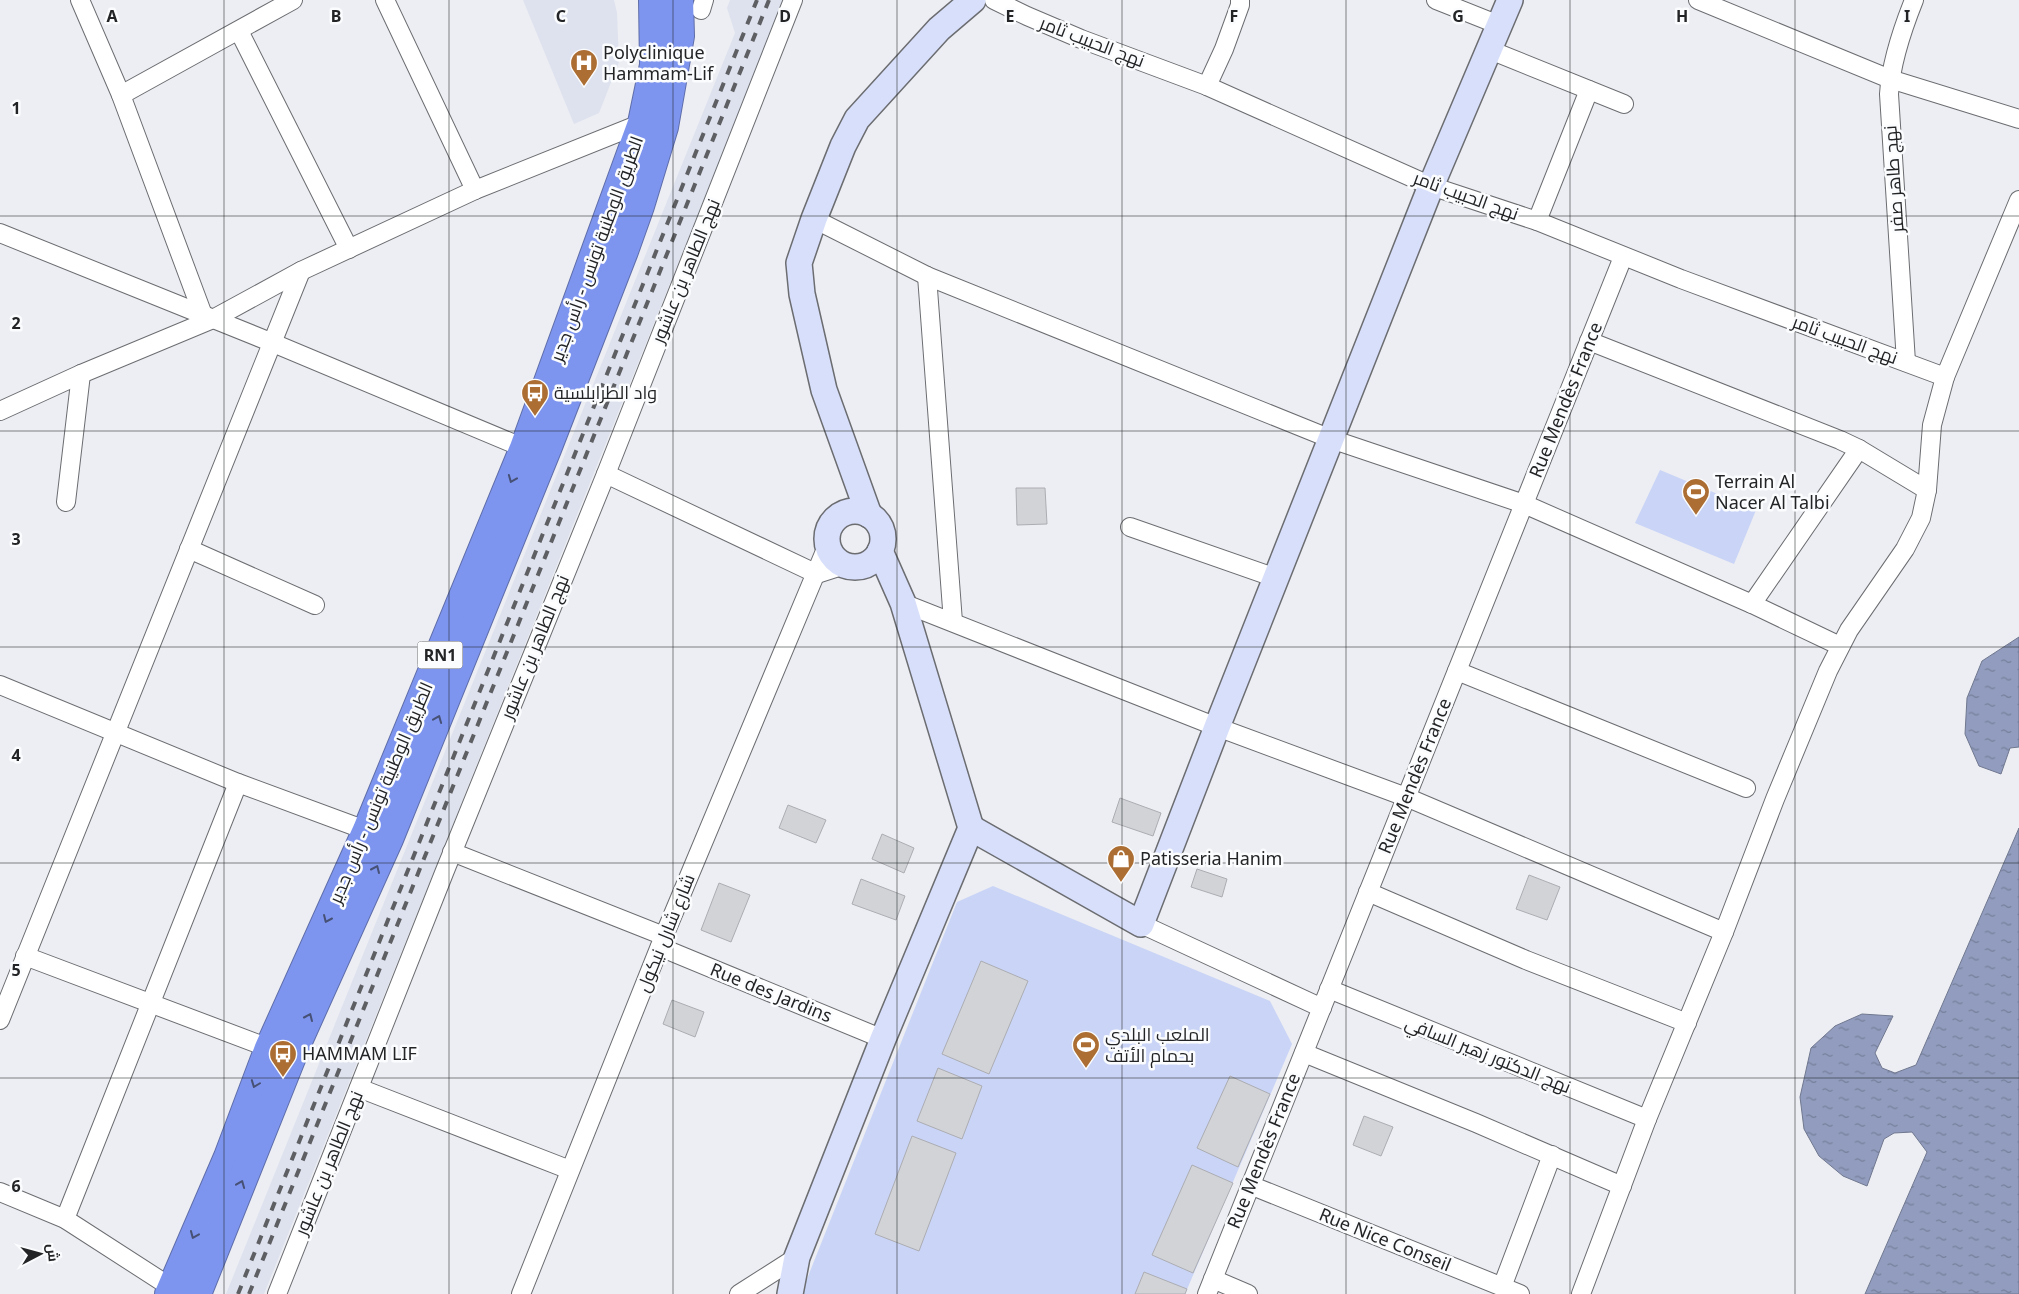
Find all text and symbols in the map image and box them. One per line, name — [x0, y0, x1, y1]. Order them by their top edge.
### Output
text: A — [106, 5, 118, 27]
text: B — [331, 5, 341, 27]
text: C — [556, 5, 566, 27]
text: D — [779, 5, 791, 27]
text: E — [1006, 5, 1015, 27]
text: F — [1230, 5, 1238, 27]
text: G — [1452, 5, 1464, 27]
text: H — [1676, 5, 1688, 27]
text: I — [1904, 5, 1910, 27]
street label: نهج الحبيب ثامر — [1035, 10, 1148, 73]
place label: Polyclinique Hammam-Lif — [603, 40, 714, 85]
hospital icon: Polyclinique Hammam-Lif — [569, 48, 599, 87]
text: 1 — [11, 97, 21, 119]
street label: نهج طاهر صفر — [1877, 125, 1910, 234]
street label: الطريق الوطنية تونس - رأس جدير — [544, 133, 649, 366]
street label: نهج الحبيب ثامر — [1409, 165, 1522, 226]
street label: نهج الطاهر بن عاشور — [645, 195, 726, 348]
street label: نهج الحبيب ثامر — [1788, 309, 1901, 370]
text: 2 — [11, 312, 21, 334]
street label: Rue Mendès France — [1523, 318, 1607, 481]
bus stop icon: واد الطرابلسية — [520, 378, 550, 417]
place label: واد الطرابلسية — [554, 380, 657, 404]
place label: Terrain Al Nacer Al Talbi — [1715, 469, 1830, 514]
one-way arrow — [507, 474, 518, 483]
sports icon: Terrain Al Nacer Al Talbi — [1681, 477, 1711, 516]
text: 3 — [11, 528, 21, 550]
street label: نهج الطاهر بن عاشور — [494, 571, 575, 724]
road number: RN1 — [418, 642, 462, 668]
street label: الطريق الوطنية تونس - رأس جدير — [322, 678, 439, 908]
street label: Rue Mendès France — [1372, 694, 1456, 857]
one-way arrow — [432, 715, 442, 724]
text: 4 — [11, 744, 21, 766]
shop icon: Patisseria Hanim — [1106, 844, 1136, 883]
place label: Patisseria Hanim — [1140, 846, 1282, 870]
one-way arrow — [369, 865, 380, 874]
street label: شارع شارل نيكول — [630, 870, 701, 996]
one-way arrow — [322, 914, 333, 923]
street label: Rue des Jardins — [707, 957, 836, 1027]
text: 5 — [11, 959, 21, 981]
street label: نهج الدكتور زهير السافي — [1401, 1010, 1575, 1101]
one-way arrow — [302, 1013, 313, 1022]
place label: الملعب البلدي بحمام الأتف — [1105, 1022, 1210, 1068]
sports icon: الملعب البلدي بحمام الأتف — [1071, 1030, 1101, 1069]
bus stop icon: HAMMAM LIF — [268, 1039, 298, 1078]
place label: HAMMAM LIF — [302, 1041, 417, 1065]
street label: Rue Mendès France — [1221, 1069, 1305, 1232]
one-way arrow — [251, 1080, 261, 1088]
street label: نهج الطاهر بن عاشور — [288, 1087, 369, 1240]
text: 6 — [11, 1175, 21, 1197]
one-way arrow — [235, 1180, 245, 1189]
street label: Rue Nice Conseil — [1316, 1202, 1455, 1276]
north arrow — [15, 1229, 65, 1279]
one-way arrow — [190, 1230, 201, 1239]
text: ش — [43, 1243, 64, 1263]

